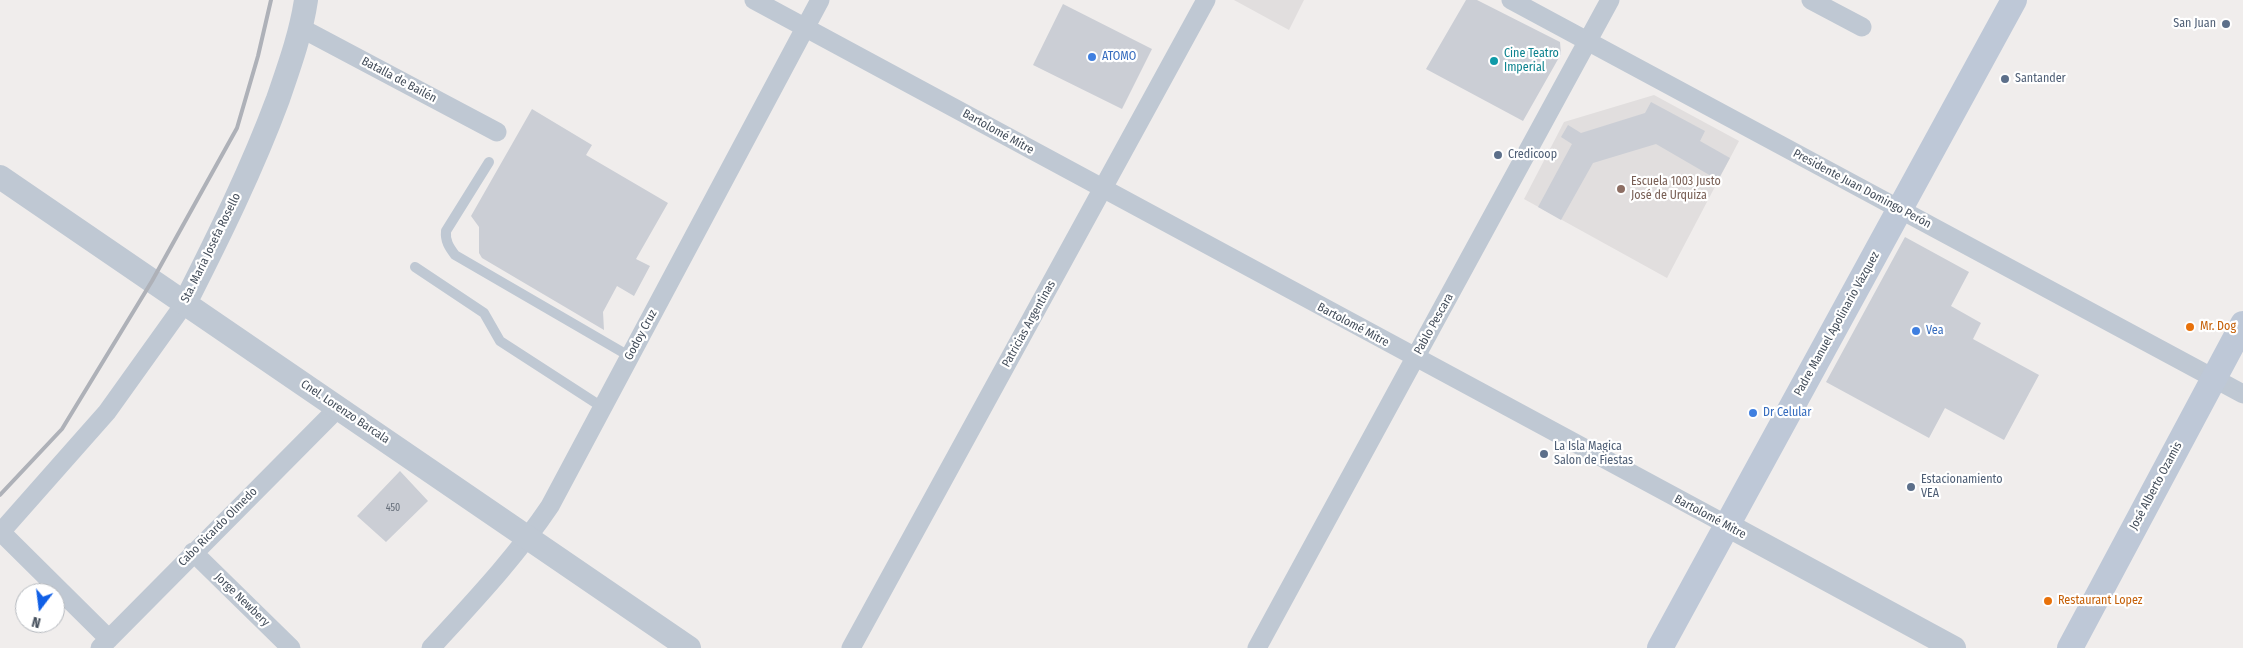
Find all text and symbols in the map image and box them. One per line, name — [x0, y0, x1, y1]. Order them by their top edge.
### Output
place label: San Juan — [2173, 17, 2216, 31]
marker: San Juan — [2220, 18, 2232, 30]
place label: Cine Teatro Imperial — [1504, 47, 1559, 75]
place label: ATOMO — [1102, 50, 1136, 64]
marker: ATOMO — [1086, 51, 1098, 63]
street label: Batalla de Bailén — [359, 54, 439, 106]
marker: Cine Teatro Imperial — [1488, 55, 1500, 67]
place label: Santander — [2015, 72, 2066, 86]
marker: Santander — [1999, 73, 2011, 85]
street label: Bartolomé Mitre — [960, 106, 1036, 158]
street label: Presidente Juan Domingo Perón — [1790, 146, 1934, 232]
place label: Credicoop — [1508, 148, 1557, 162]
marker: Credicoop — [1492, 149, 1504, 161]
place label: Escuela 1003 Justo José de Urquiza — [1631, 175, 1721, 203]
marker: Escuela 1003 Justo José de Urquiza — [1615, 183, 1627, 195]
street label: Sta. María Josefa Rosello — [178, 191, 244, 305]
street label: Padre Manuel Apolinario Vázquez — [1791, 249, 1883, 399]
street label: Patricias Argentinas — [999, 278, 1059, 370]
street label: Pablo Pescara — [1411, 291, 1457, 357]
street label: Bartolomé Mitre — [1315, 300, 1391, 350]
street label: Godoy Cruz — [622, 307, 660, 363]
place label: Mr. Dog — [2200, 320, 2236, 334]
marker: Mr. Dog — [2184, 321, 2196, 333]
place label: Vea — [1926, 324, 1944, 338]
marker: Vea — [1910, 325, 1922, 337]
street label: Cnel. Lorenzo Barcala — [298, 377, 392, 447]
place label: Dr Celular — [1763, 406, 1811, 420]
marker: Dr Celular — [1747, 407, 1759, 419]
place label: La Isla Magica Salon de Fiestas — [1554, 440, 1633, 468]
street label: José Alberto Ozamis — [2127, 440, 2185, 532]
marker: La Isla Magica Salon de Fiestas — [1538, 448, 1550, 460]
place label: Estacionamiento VEA — [1921, 473, 2003, 501]
marker: Estacionamiento VEA — [1905, 481, 1917, 493]
street label: Cabo Ricardo Olmedo — [175, 484, 261, 570]
street label: Bartolomé Mitre — [1672, 492, 1748, 542]
house number: 450 — [386, 502, 400, 514]
street label: Jorge Newbery — [212, 570, 272, 630]
north arrow — [15, 583, 65, 633]
place label: Restaurant Lopez — [2058, 594, 2143, 608]
marker: Restaurant Lopez — [2042, 595, 2054, 607]
text: N — [30, 613, 43, 631]

